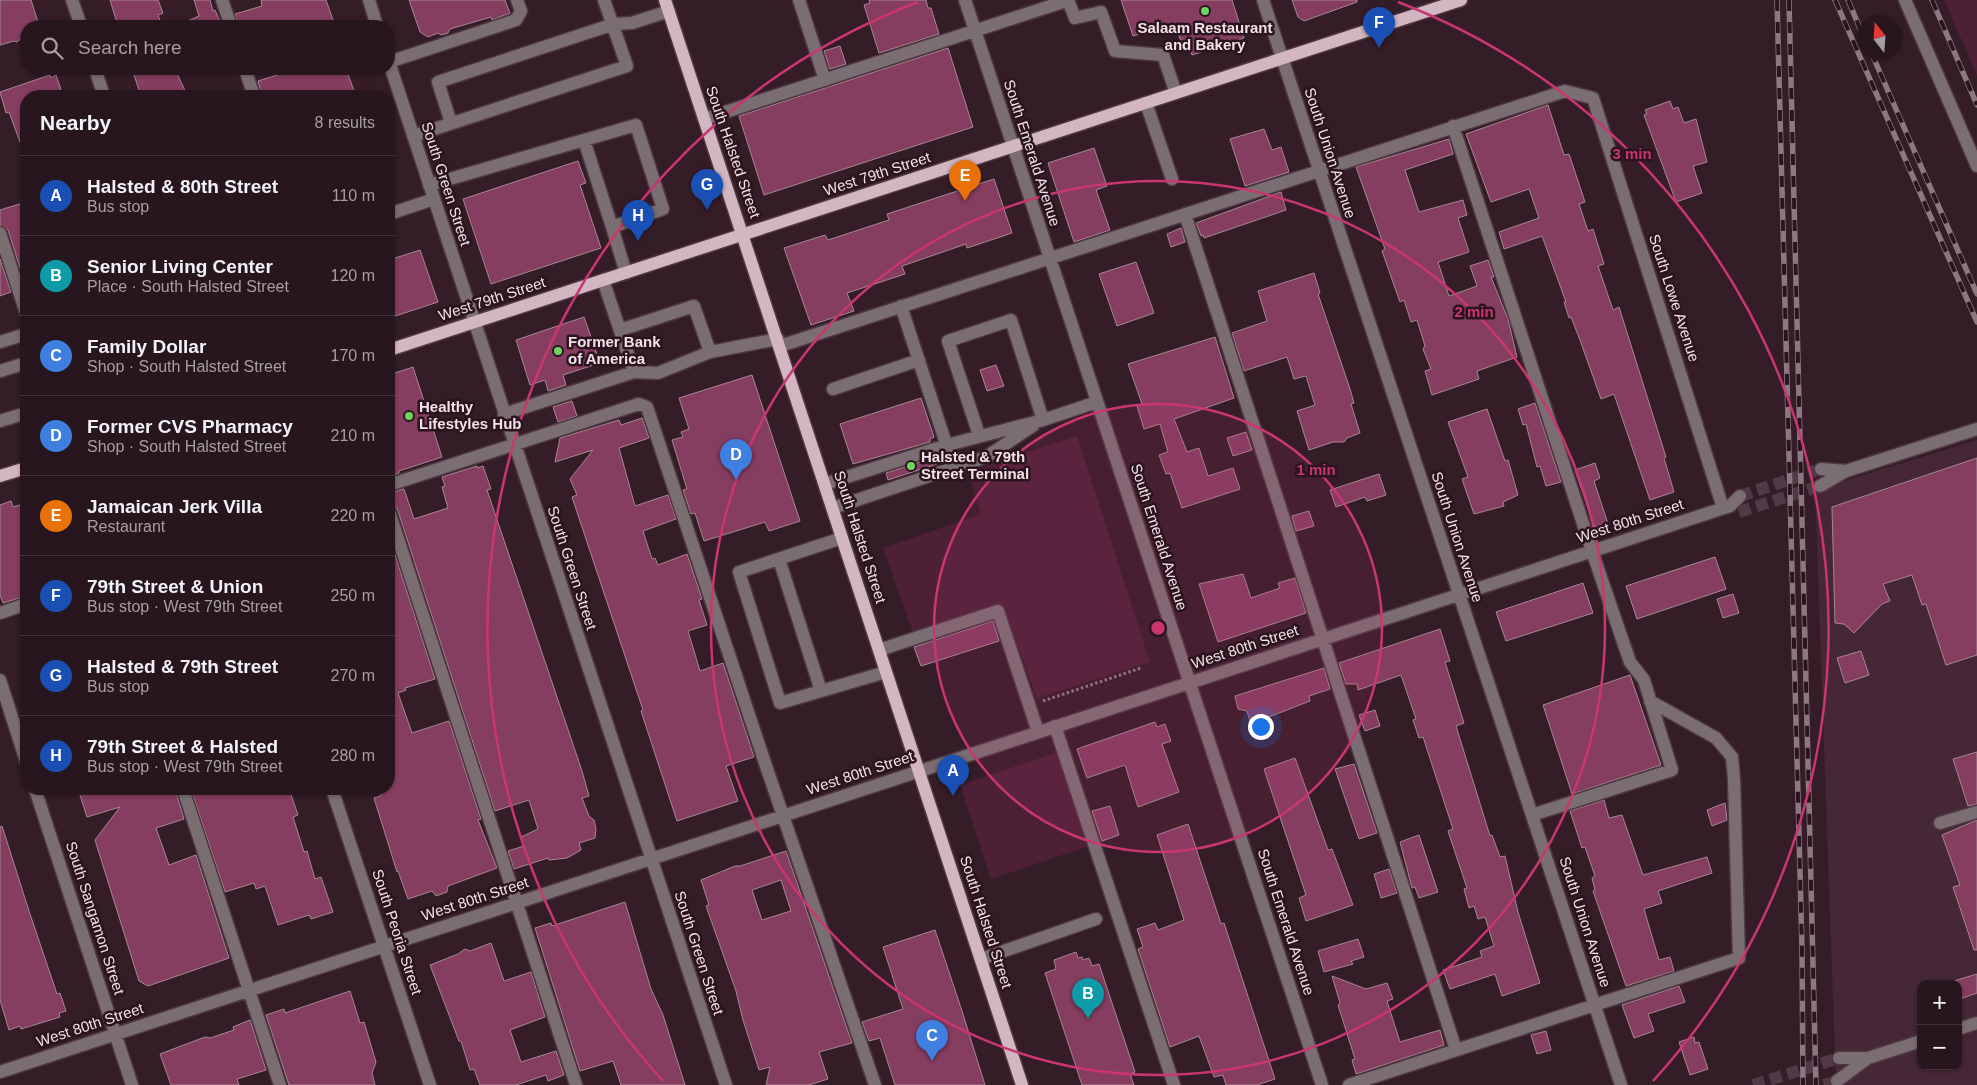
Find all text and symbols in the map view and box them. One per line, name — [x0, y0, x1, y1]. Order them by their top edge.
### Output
marker: Salaam Restaurant and Bakery — [1199, 5, 1211, 17]
pin: F — [1363, 7, 1395, 48]
north arrow — [1857, 15, 1902, 60]
place label: Salaam Restaurant and Bakery — [1137, 19, 1273, 53]
search box — [20, 20, 395, 75]
icon: search — [38, 34, 66, 62]
text: Search here — [78, 37, 182, 58]
street label: South Emerald Avenue — [1001, 77, 1064, 228]
street label: South Halsted Street — [703, 84, 764, 221]
street label: South Union Avenue — [1301, 85, 1360, 220]
text: Nearby — [40, 111, 111, 134]
text: 8 results — [315, 114, 375, 131]
street label: South Green Street — [418, 120, 475, 249]
text: 3 min — [1612, 145, 1652, 162]
street label: West 79th Street — [821, 148, 933, 199]
pin: E — [949, 160, 981, 201]
pin: G — [691, 169, 723, 210]
text: Halsted & 80th Street — [87, 176, 278, 197]
text: A — [50, 187, 62, 204]
text: 110 m — [332, 187, 375, 204]
text: Bus stop — [87, 198, 149, 215]
pin: H — [622, 200, 654, 241]
street label: South Lowe Avenue — [1646, 232, 1703, 364]
text: Senior Living Center — [87, 256, 273, 277]
text: B — [50, 267, 62, 284]
text: 120 m — [331, 267, 375, 284]
street label: West 79th Street — [436, 273, 548, 324]
text: Place · South Halsted Street — [87, 278, 289, 295]
text: 2 min — [1454, 303, 1494, 320]
place label: Former Bank of America — [568, 333, 661, 367]
text: Family Dollar — [87, 336, 206, 357]
marker: Former Bank of America — [552, 345, 564, 357]
text: C — [50, 347, 62, 364]
text: 170 m — [331, 347, 375, 364]
text: Shop · South Halsted Street — [87, 358, 286, 375]
place label: Healthy Lifestyles Hub — [419, 398, 522, 432]
marker: Healthy Lifestyles Hub — [403, 410, 415, 422]
text: Former CVS Pharmacy — [87, 416, 293, 437]
text: D — [50, 427, 62, 444]
text: 210 m — [331, 427, 375, 444]
text: Shop · South Halsted Street — [87, 438, 286, 455]
pin: D — [720, 439, 752, 480]
place label: Halsted & 79th Street Terminal — [921, 448, 1029, 482]
marker: Halsted & 79th Street Terminal — [905, 460, 917, 472]
street label: South Emerald Avenue — [1128, 461, 1191, 612]
text: 1 min — [1296, 461, 1336, 478]
street label: South Halsted Street — [831, 468, 890, 606]
street label: South Union Avenue — [1428, 469, 1487, 604]
street label: West 80th Street — [1574, 495, 1686, 546]
text: Jamaican Jerk Villa — [87, 496, 262, 517]
street label: South Green Street — [544, 504, 601, 633]
text: E — [51, 507, 61, 524]
text: 220 m — [331, 507, 375, 524]
text: Restaurant — [87, 518, 165, 535]
text: 79th Street & Union — [87, 576, 263, 597]
text: F — [51, 587, 61, 604]
text: 250 m — [331, 587, 375, 604]
text: Bus stop · West 79th Street — [87, 598, 282, 615]
centre of rings — [1149, 619, 1167, 637]
street label: West 80th Street — [1189, 621, 1301, 672]
text: Halsted & 79th Street — [87, 656, 278, 677]
text: G — [50, 667, 62, 684]
text: 270 m — [331, 667, 375, 684]
text: Bus stop — [87, 678, 149, 695]
your location — [1248, 714, 1274, 740]
text: 79th Street & Halsted — [87, 736, 278, 757]
text: H — [50, 747, 62, 764]
text: 280 m — [331, 747, 375, 764]
street label: West 80th Street — [804, 747, 916, 798]
pin: A — [937, 755, 969, 796]
text: Bus stop · West 79th Street — [87, 758, 282, 775]
street label: South Sangamon Street — [63, 839, 129, 997]
street label: South Emerald Avenue — [1255, 846, 1318, 997]
street label: South Halsted Street — [957, 853, 1016, 991]
street label: South Union Avenue — [1556, 854, 1615, 989]
street label: South Peoria Street — [369, 867, 426, 998]
street label: West 80th Street — [419, 873, 531, 924]
street label: South Green Street — [671, 889, 728, 1018]
pin: B — [1072, 978, 1104, 1019]
map controls — [1917, 980, 1962, 1070]
button: + — [1917, 980, 1962, 1025]
street label: West 80th Street — [34, 999, 146, 1050]
pin: C — [916, 1020, 948, 1061]
button: − — [1917, 1025, 1962, 1070]

